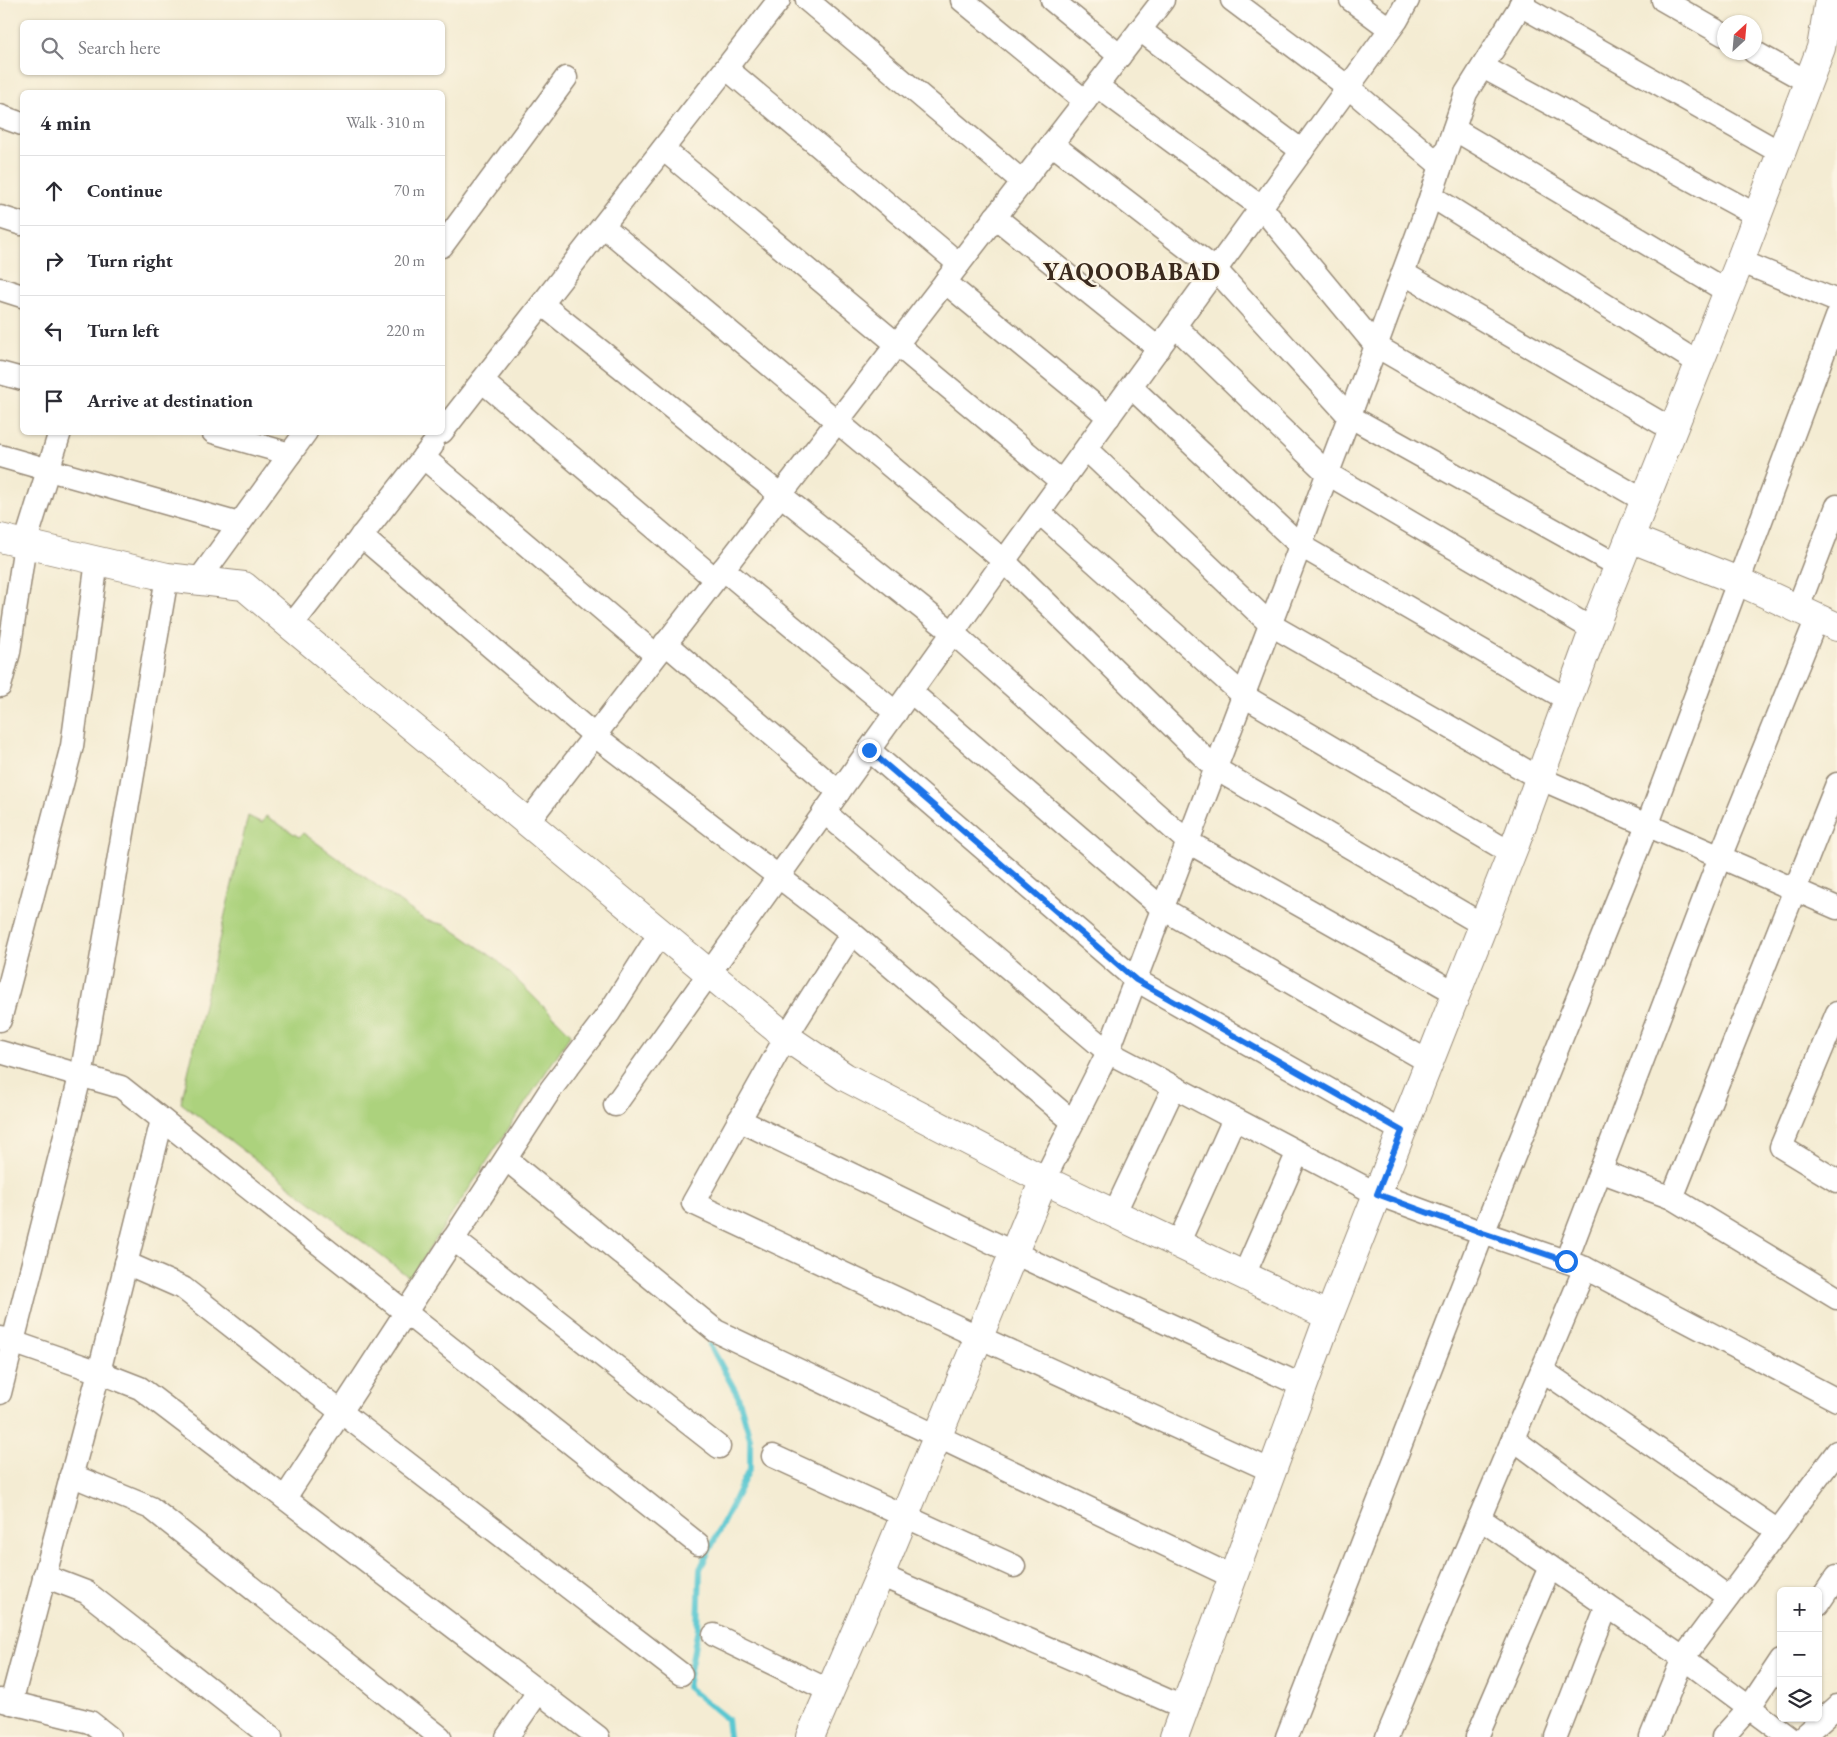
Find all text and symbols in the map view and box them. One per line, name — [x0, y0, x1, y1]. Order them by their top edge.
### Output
north arrow — [1717, 15, 1762, 60]
search box — [20, 20, 445, 75]
icon: search — [38, 34, 66, 62]
text: Search here — [78, 35, 160, 60]
text: 4 min — [40, 109, 91, 136]
text: Walk · 310 m — [346, 112, 425, 133]
icon: ahead — [40, 177, 68, 205]
text: Continue — [87, 178, 162, 203]
text: 70 m — [394, 180, 425, 201]
icon: right — [40, 247, 68, 275]
text: Turn right — [87, 248, 173, 273]
text: 20 m — [394, 250, 425, 271]
district label: YAQOOBABAD — [1043, 256, 1221, 287]
icon: left — [40, 317, 68, 345]
text: Turn left — [87, 318, 159, 343]
text: 220 m — [386, 320, 425, 341]
icon: arrive — [40, 387, 68, 415]
text: Arrive at destination — [87, 388, 253, 413]
route end — [858, 739, 881, 762]
route start — [1555, 1250, 1578, 1273]
map controls — [1777, 1587, 1822, 1722]
button: + — [1777, 1587, 1822, 1632]
button: − — [1777, 1632, 1822, 1677]
button: layers — [1777, 1677, 1822, 1722]

